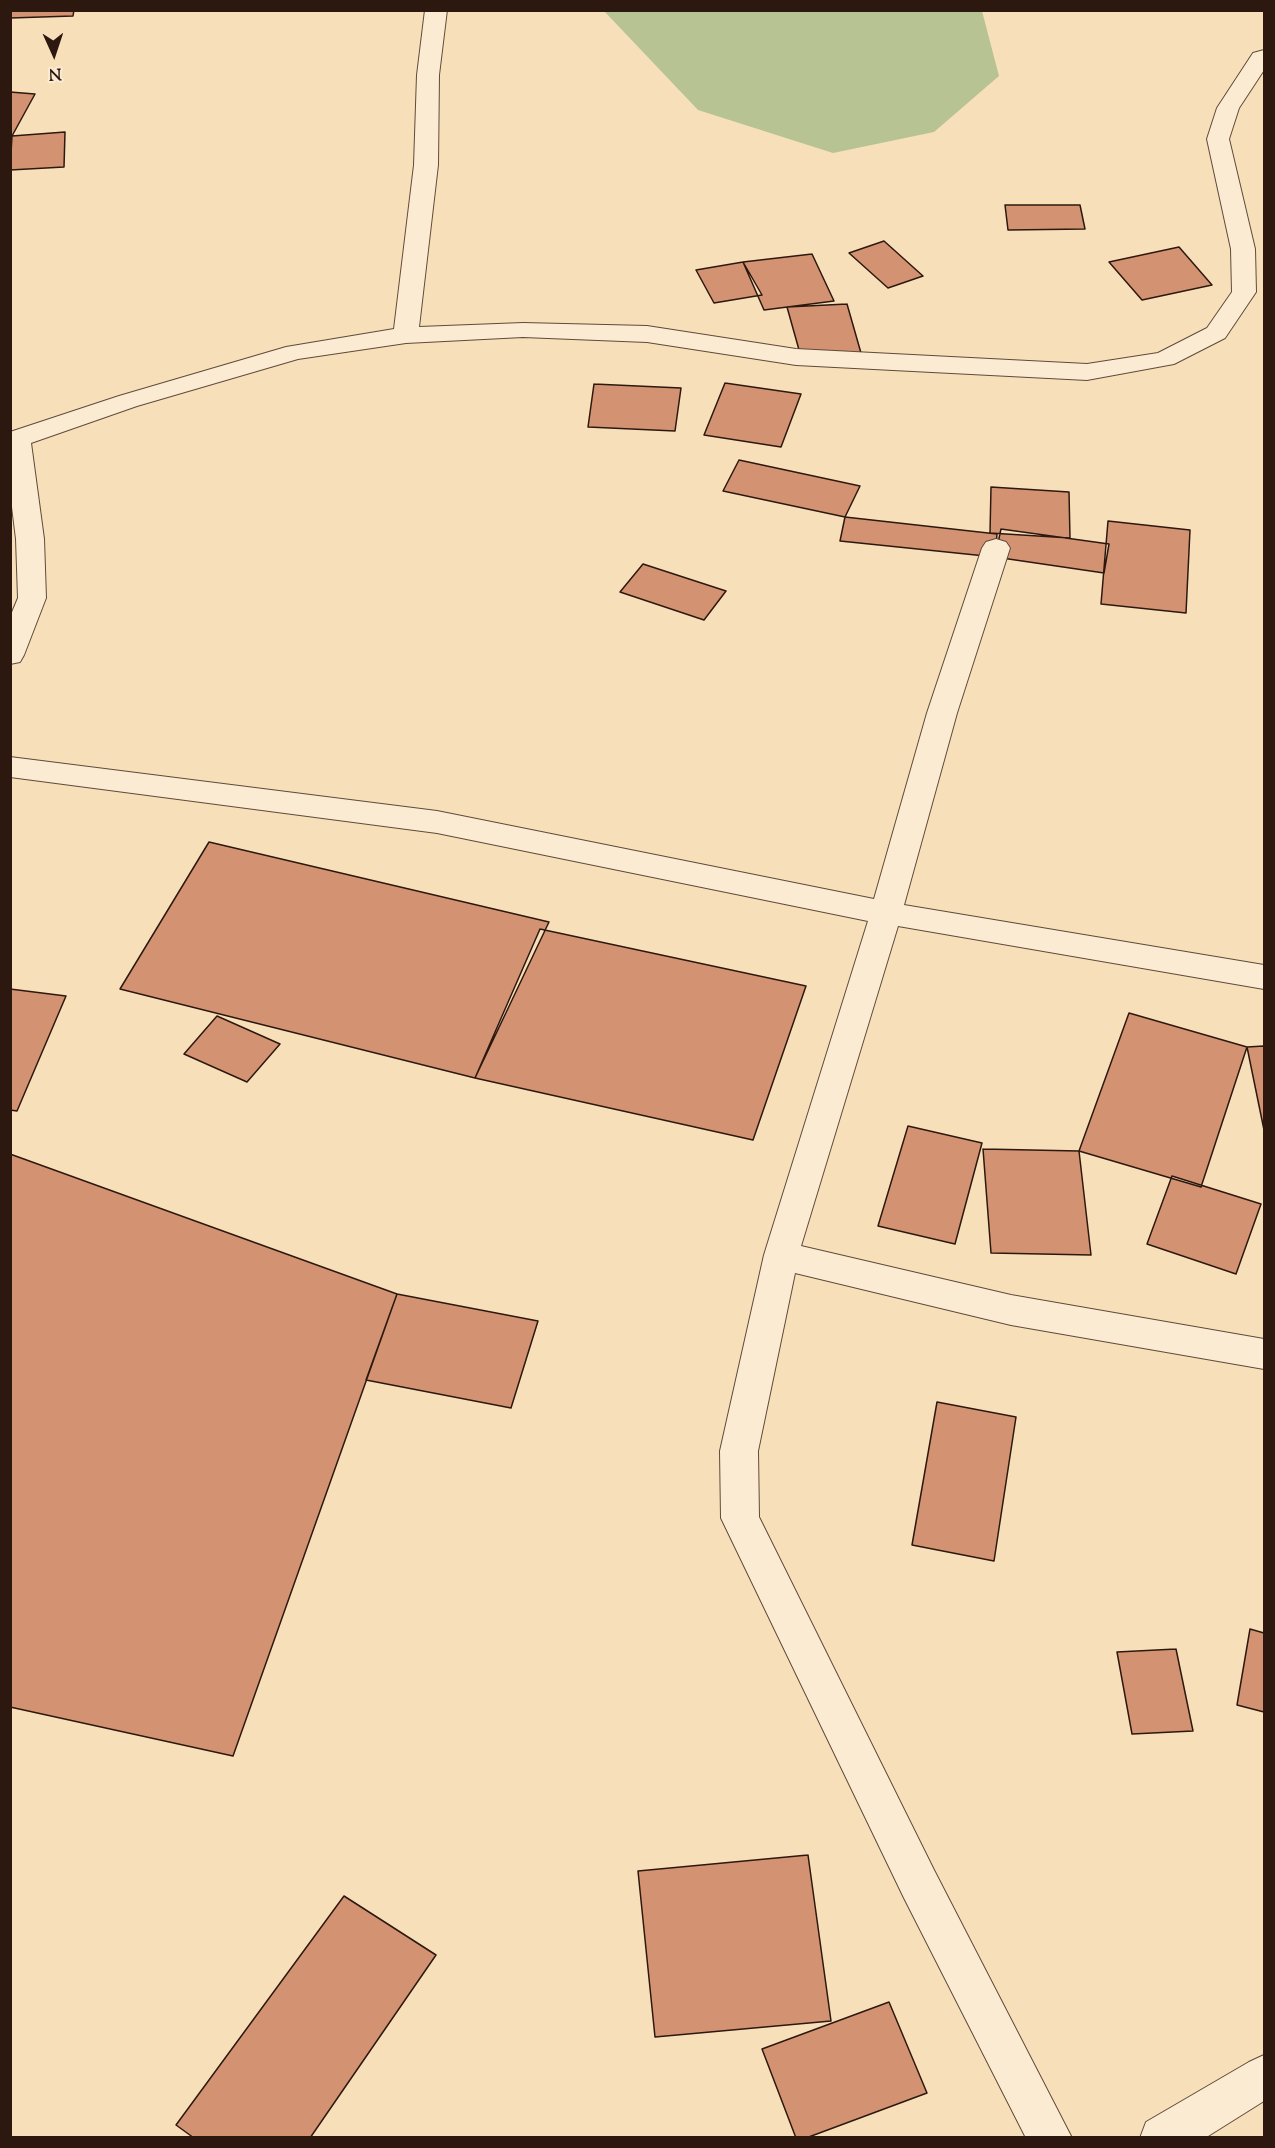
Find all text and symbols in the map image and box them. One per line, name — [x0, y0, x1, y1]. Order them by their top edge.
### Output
north arrow — [24, 24, 84, 84]
text: N — [48, 61, 62, 84]

